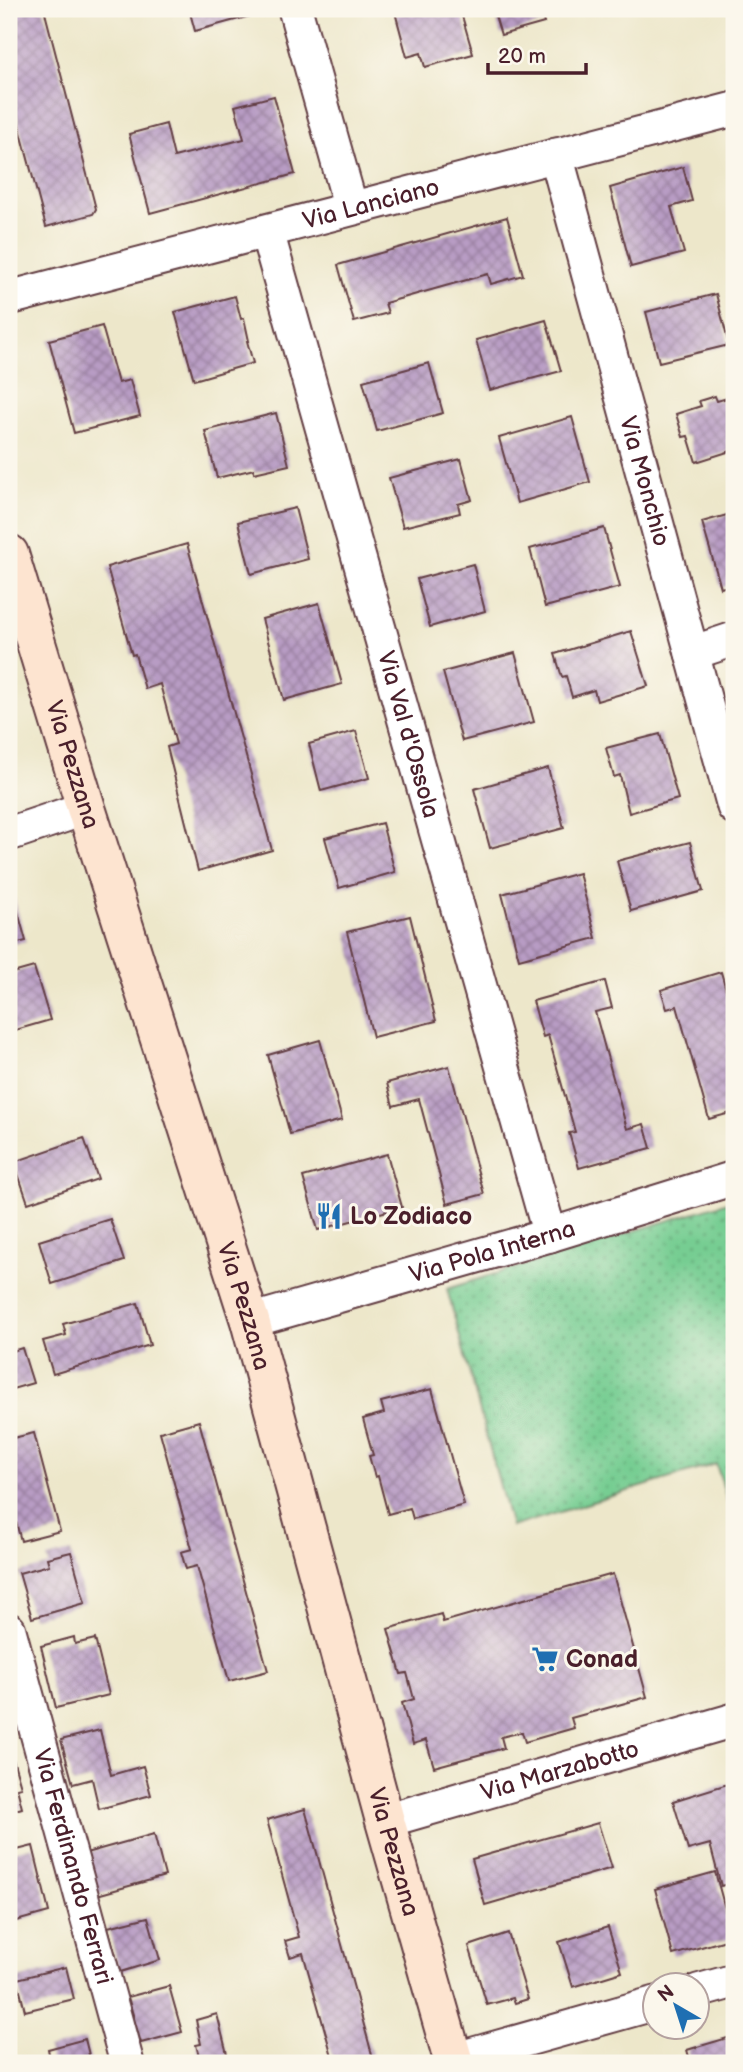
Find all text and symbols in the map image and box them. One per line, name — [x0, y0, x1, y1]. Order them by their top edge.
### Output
scale bar — [488, 32, 586, 76]
text: 20 m — [498, 44, 546, 69]
street label: Via Lanciano — [300, 172, 442, 236]
street label: Via Monchio — [613, 413, 676, 550]
street label: Via Val d'Ossola — [371, 648, 446, 821]
street label: Via Pezzana — [39, 697, 106, 832]
restaurant icon: Lo Zodiaco — [314, 1201, 344, 1231]
place label: Lo Zodiaco — [350, 1202, 472, 1231]
street label: Via Pola Interna — [406, 1214, 579, 1290]
street label: Via Pezzana — [211, 1238, 277, 1373]
supermarket icon: Conad — [530, 1644, 560, 1674]
place label: Conad — [566, 1645, 638, 1674]
street label: Via Marzabotto — [478, 1734, 642, 1808]
street label: Via Ferdinando Ferrari — [27, 1745, 119, 1988]
street label: Via Pezzana — [362, 1784, 425, 1920]
north arrow — [642, 1970, 712, 2040]
text: N — [653, 1981, 679, 2007]

